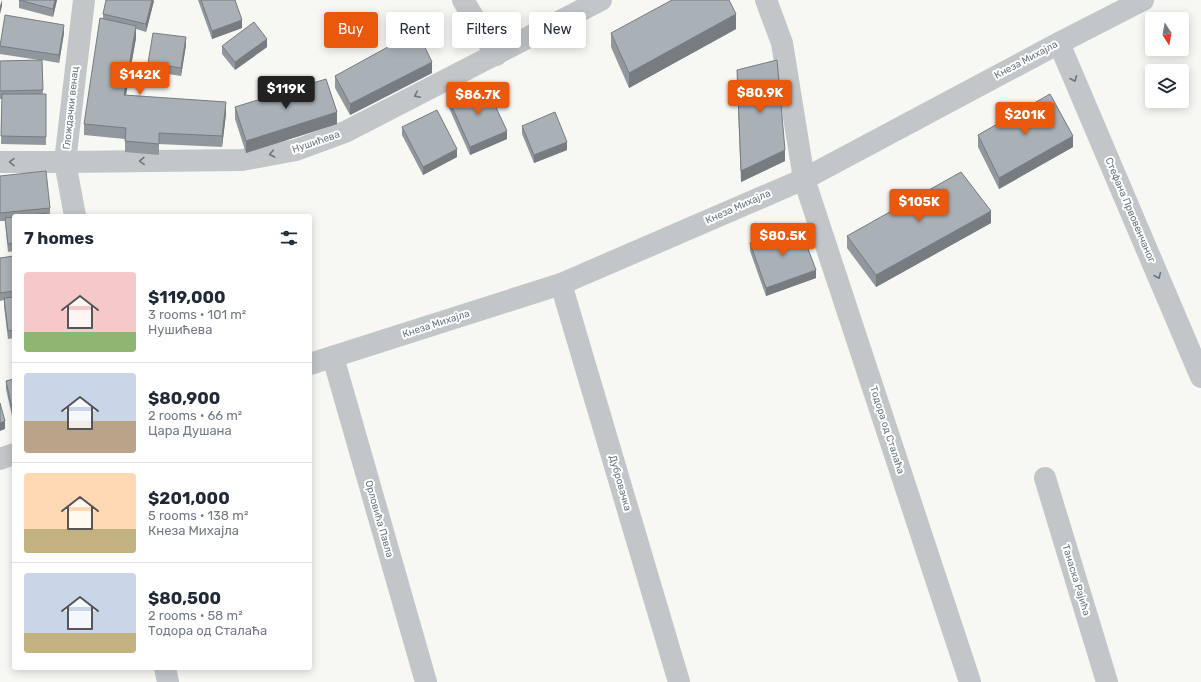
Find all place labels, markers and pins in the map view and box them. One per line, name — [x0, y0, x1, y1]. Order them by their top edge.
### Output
pin: $142K — [112, 62, 168, 96]
pin: $119K — [258, 76, 314, 110]
pin: $80.9K — [727, 80, 793, 114]
pin: $86.7K — [445, 82, 511, 116]
pin: $201K — [997, 102, 1053, 136]
pin: $105K — [891, 189, 947, 223]
pin: $80.5K — [750, 223, 816, 257]

